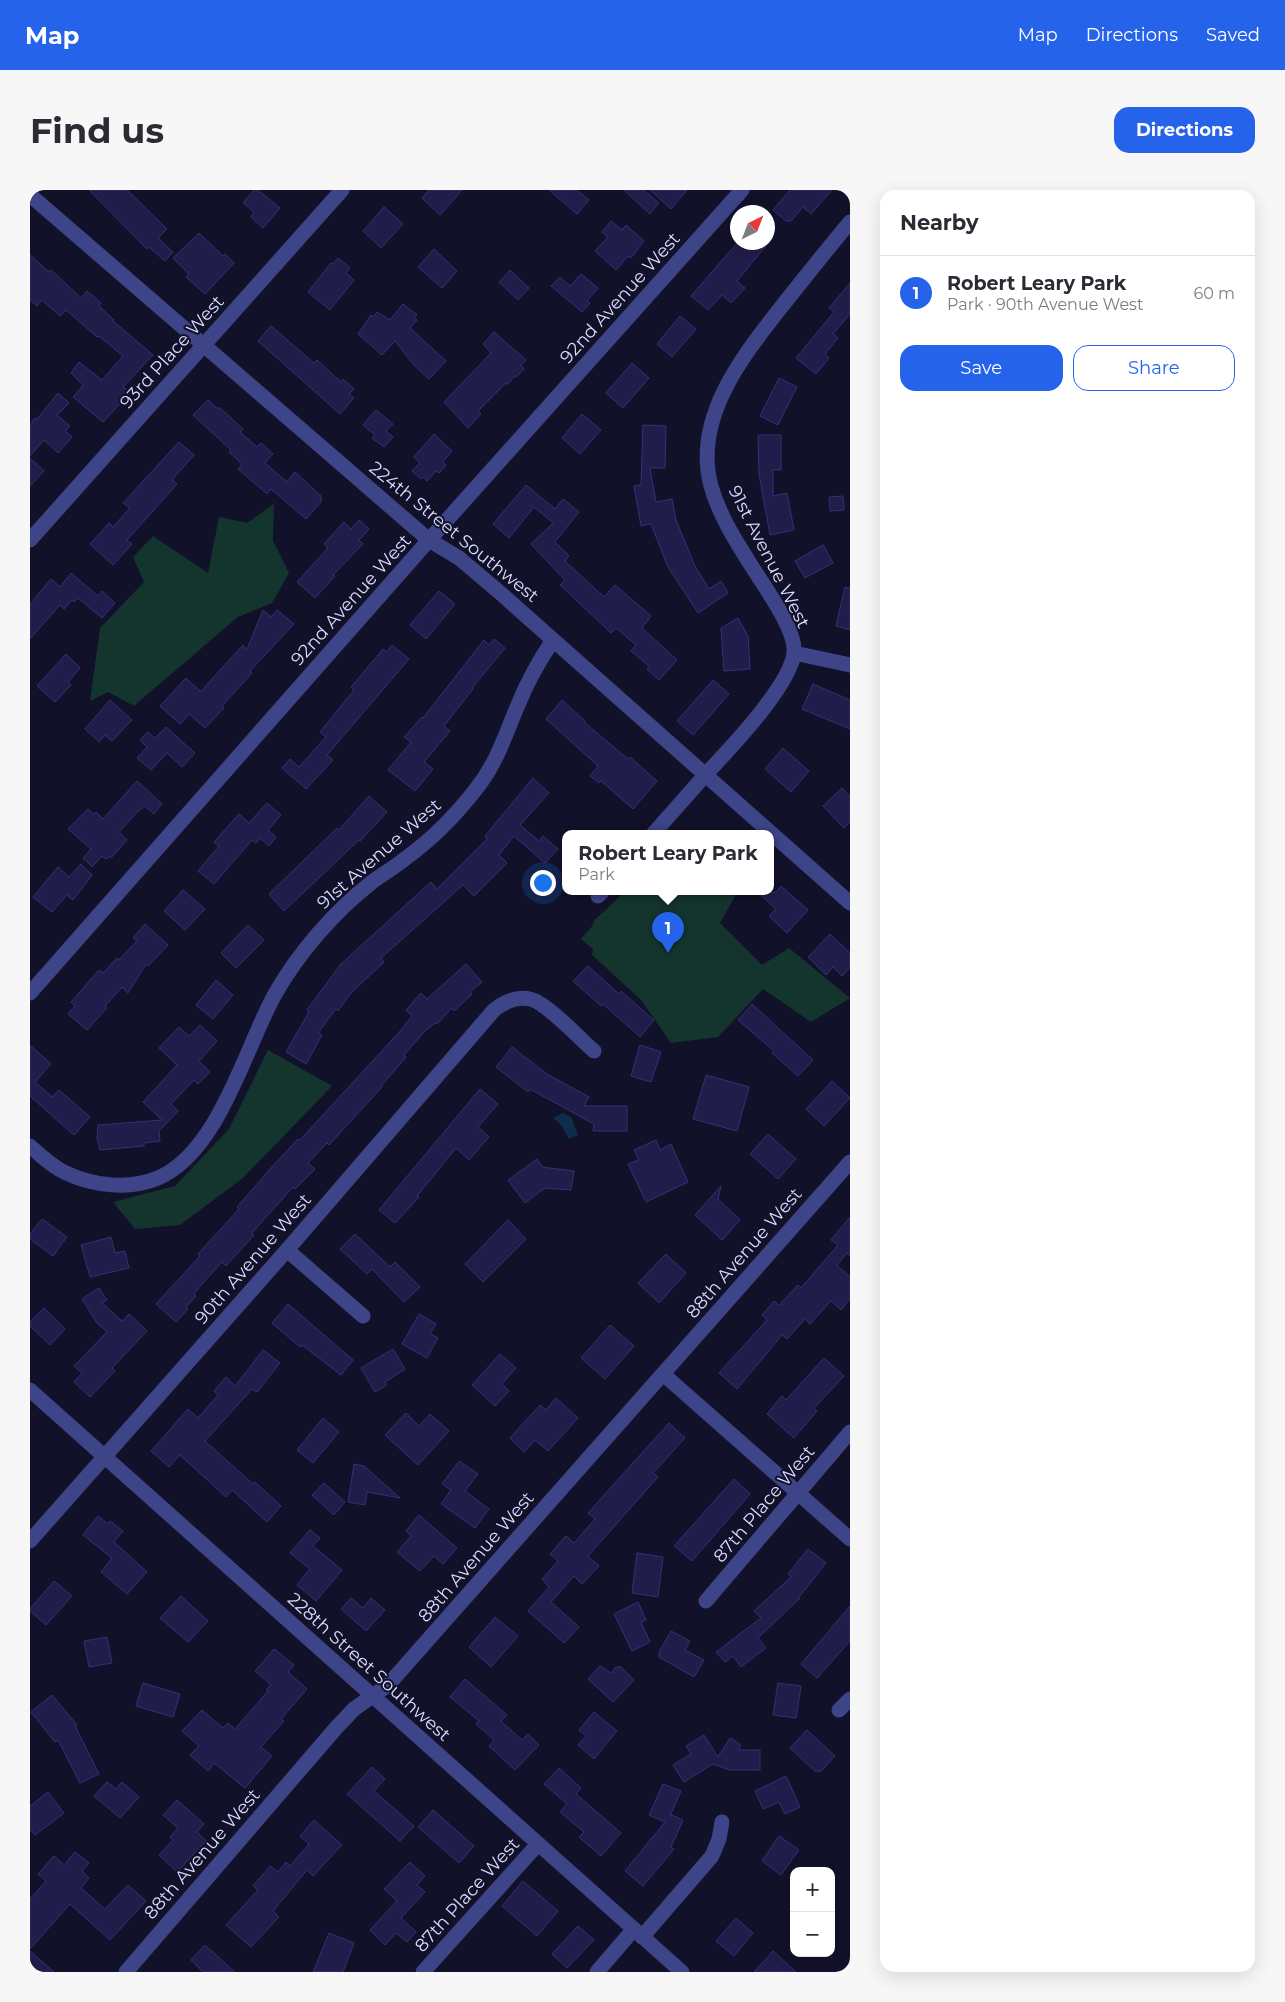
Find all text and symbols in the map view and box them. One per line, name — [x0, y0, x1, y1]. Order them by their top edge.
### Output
text: Map — [25, 21, 79, 50]
text: Map — [1018, 24, 1058, 46]
text: Directions — [1086, 24, 1178, 46]
text: Saved — [1206, 24, 1260, 46]
button: Directions — [1114, 107, 1255, 153]
text: Find us — [30, 109, 164, 152]
north arrow — [730, 205, 775, 250]
text: Nearby — [900, 210, 979, 235]
street label: 92nd Avenue West — [555, 228, 685, 368]
text: Robert Leary Park — [947, 272, 1126, 295]
text: 1 — [913, 284, 919, 303]
text: 60 m — [1193, 284, 1235, 303]
street label: 93rd Place West — [115, 291, 229, 413]
text: Park · 90th Avenue West — [947, 295, 1143, 314]
button: Save — [900, 345, 1063, 391]
button: Share — [1073, 345, 1235, 391]
street label: 224th Street Southwest — [365, 457, 543, 607]
street label: 91st Avenue West — [724, 482, 814, 632]
street label: 92nd Avenue West — [286, 530, 416, 670]
street label: 91st Avenue West — [313, 794, 445, 914]
popup — [562, 830, 774, 895]
text: Robert Leary Park — [578, 842, 758, 865]
text: Park — [578, 865, 615, 884]
your location — [530, 870, 556, 896]
pin: 1 — [652, 912, 684, 953]
street label: 88th Avenue West — [681, 1183, 807, 1323]
street label: 90th Avenue West — [190, 1189, 316, 1329]
street label: 87th Place West — [709, 1441, 819, 1567]
street label: 88th Avenue West — [413, 1487, 539, 1627]
street label: 228th Street Southwest — [283, 1588, 455, 1746]
street label: 88th Avenue West — [139, 1784, 265, 1924]
street label: 87th Place West — [410, 1833, 524, 1957]
map controls — [790, 1867, 835, 1957]
button: + — [790, 1867, 835, 1912]
button: − — [790, 1912, 835, 1957]

